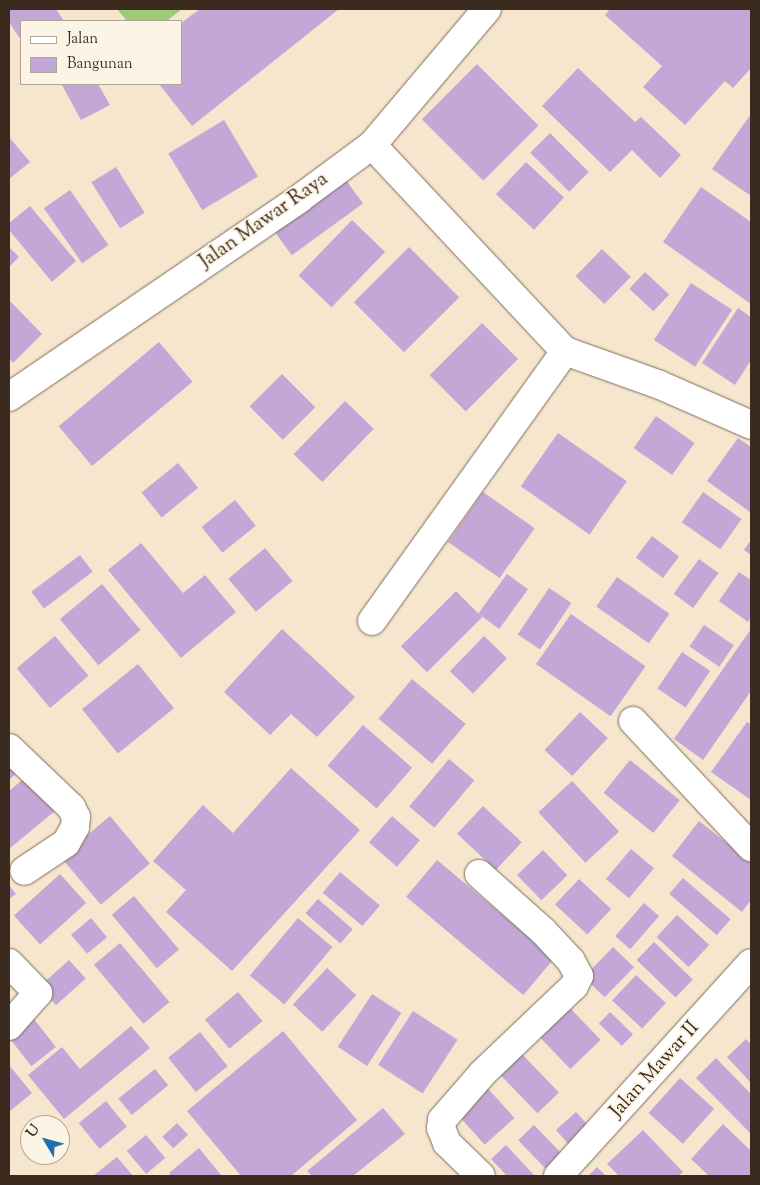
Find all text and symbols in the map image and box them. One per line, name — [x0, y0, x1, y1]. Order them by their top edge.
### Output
legend — [20, 20, 182, 85]
text: Jalan — [67, 29, 98, 50]
text: Bangunan — [67, 54, 133, 75]
street label: Jalan Mawar Raya — [195, 168, 333, 274]
street label: Jalan Mawar II — [605, 1017, 705, 1123]
north arrow — [20, 1115, 70, 1165]
text: U — [22, 1121, 45, 1142]

